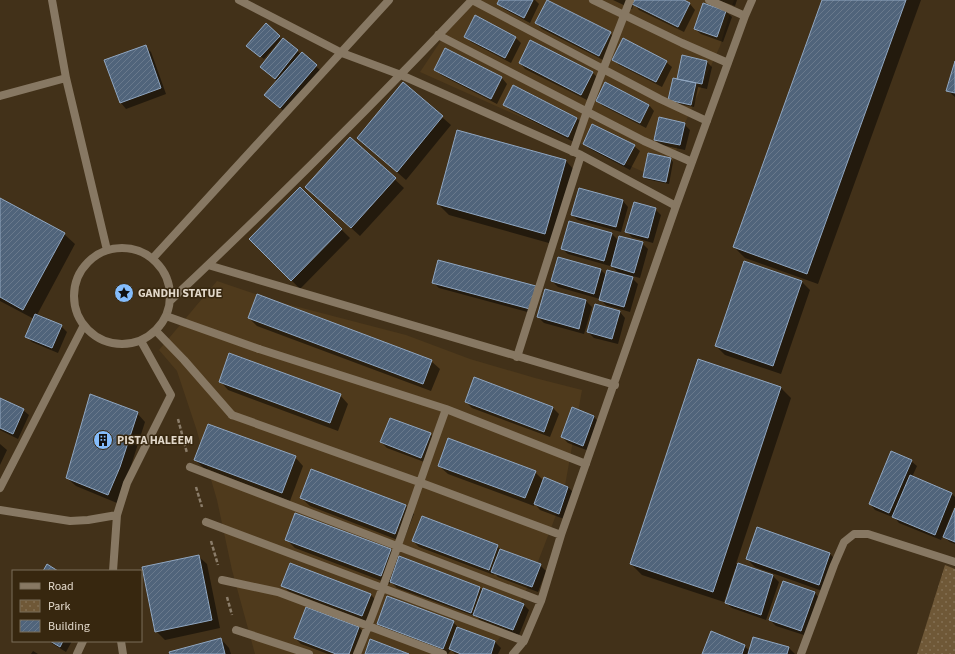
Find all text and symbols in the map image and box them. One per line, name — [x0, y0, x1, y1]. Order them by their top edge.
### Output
place icon: GANDHI STATUE — [113, 282, 135, 304]
place label: GANDHI STATUE — [138, 285, 222, 302]
building icon: PISTA HALEEM — [92, 429, 114, 451]
place label: PISTA HALEEM — [117, 432, 193, 449]
legend — [12, 570, 142, 642]
text: Road — [48, 578, 74, 595]
text: Park — [48, 598, 70, 615]
text: Building — [48, 618, 90, 635]

